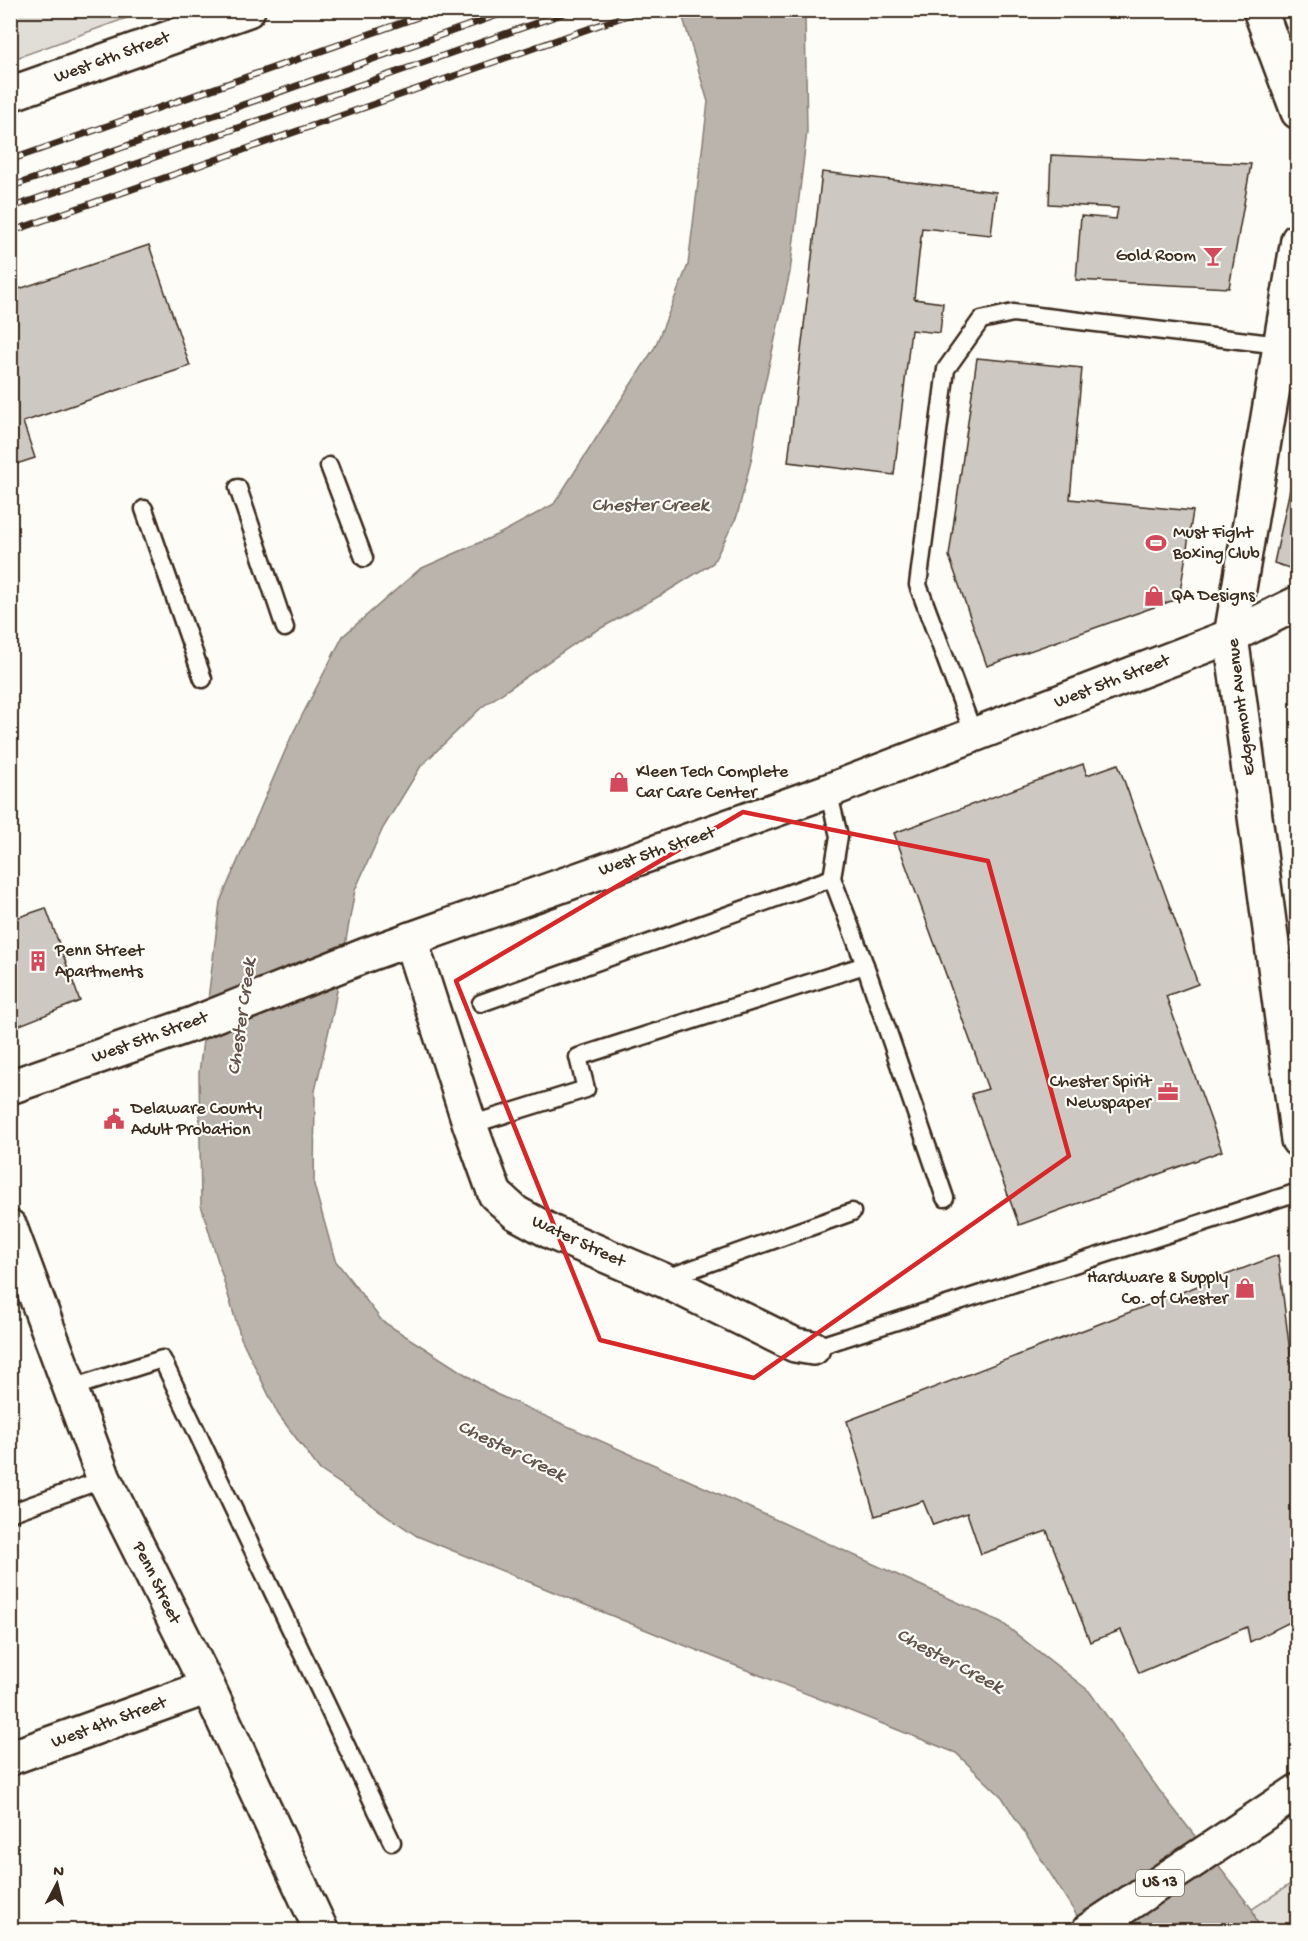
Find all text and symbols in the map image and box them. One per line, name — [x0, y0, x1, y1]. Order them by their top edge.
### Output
street label: West 6th Street — [51, 27, 174, 89]
bar icon: Gold Room — [1201, 244, 1225, 268]
place label: Gold Room — [1116, 246, 1196, 267]
water label: Chester Creek — [591, 495, 711, 518]
place label: Must Fight Boxing Club — [1172, 523, 1260, 565]
sports icon: Must Fight Boxing Club — [1144, 531, 1168, 555]
shop icon: QA Designs — [1142, 584, 1166, 608]
place label: QA Designs — [1171, 586, 1256, 607]
street label: Edgemont Avenue — [1223, 637, 1261, 777]
street label: West 5th Street — [1051, 650, 1174, 714]
place label: Kleen Tech Complete Car Care Center — [636, 762, 789, 804]
shop icon: Kleen Tech Complete Car Care Center — [607, 770, 631, 794]
street label: West 5th Street — [596, 822, 719, 882]
place label: Penn Street Apartments — [54, 941, 145, 983]
building icon: Penn Street Apartments — [26, 949, 50, 973]
water label: Chester Creek — [223, 955, 263, 1077]
street label: West 5th Street — [89, 1007, 212, 1069]
place label: Chester Spirit Newspaper — [1050, 1072, 1153, 1114]
office icon: Chester Spirit Newspaper — [1156, 1080, 1180, 1104]
place label: Delaware County Adult Probation — [130, 1099, 262, 1141]
public building icon: Delaware County Adult Probation — [102, 1107, 126, 1131]
street label: Water Street — [528, 1211, 630, 1273]
place label: Hardware & Supply Co. of Chester — [1087, 1268, 1230, 1310]
shop icon: Hardware & Supply Co. of Chester — [1233, 1276, 1257, 1300]
water label: Chester Creek — [453, 1416, 571, 1489]
street label: Penn Street — [127, 1538, 186, 1629]
water label: Chester Creek — [892, 1624, 1008, 1701]
street label: West 4th Street — [49, 1692, 171, 1753]
north arrow — [27, 1854, 87, 1914]
text: N — [52, 1863, 65, 1883]
road number: US 13 — [1136, 1870, 1184, 1896]

